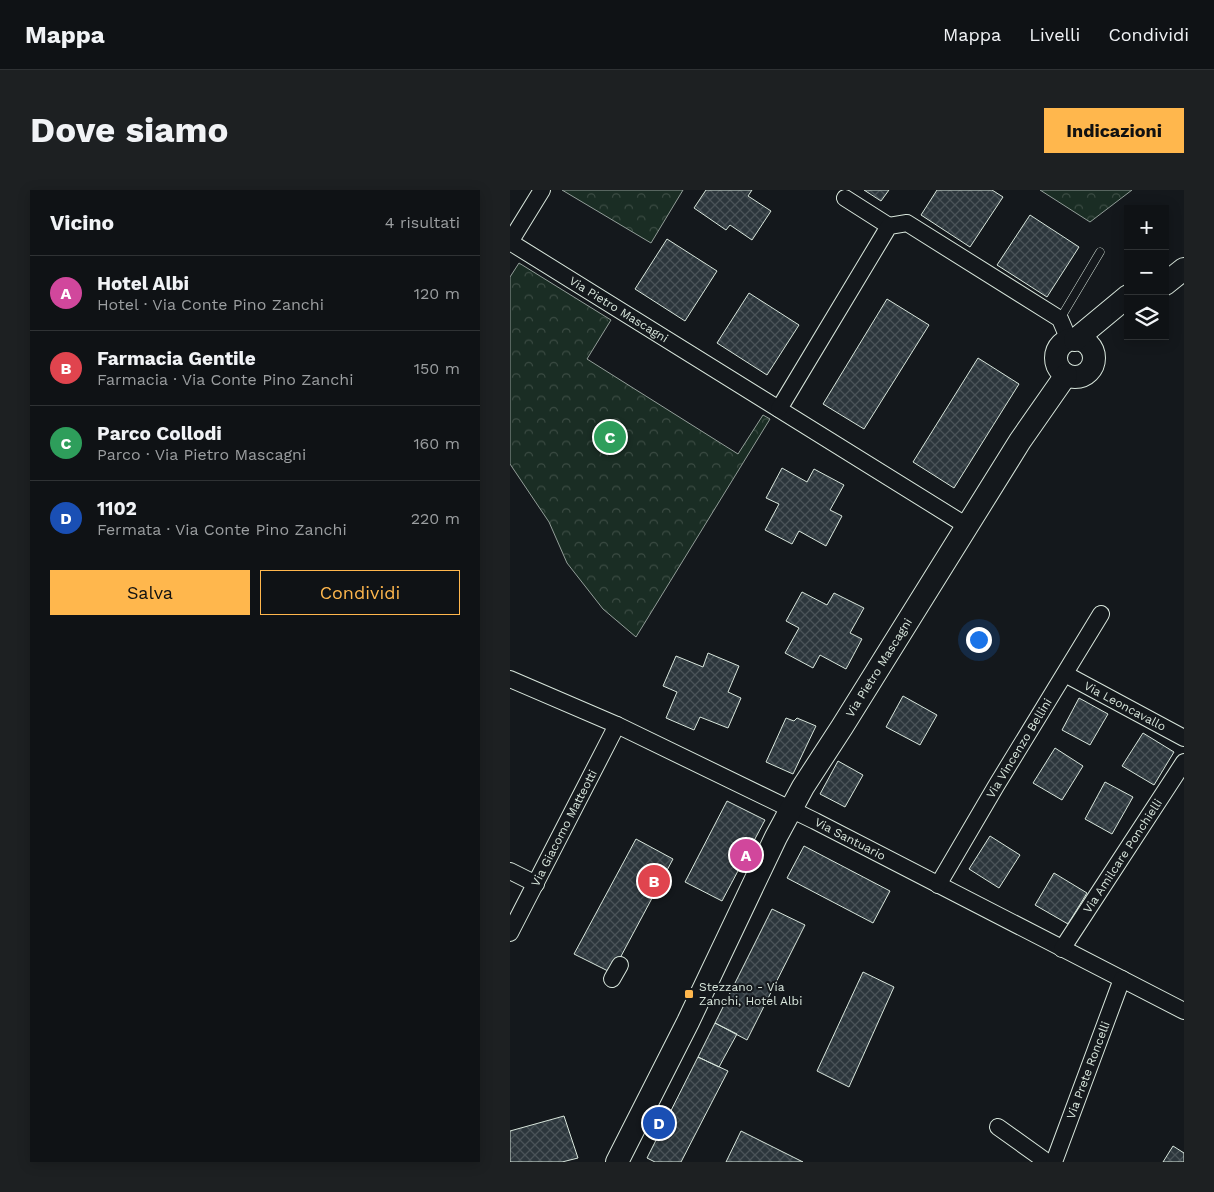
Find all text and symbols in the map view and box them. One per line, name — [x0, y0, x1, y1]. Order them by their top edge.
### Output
text: Mappa — [25, 21, 105, 49]
text: Mappa — [943, 24, 1001, 45]
text: Livelli — [1029, 24, 1080, 45]
text: Condividi — [1108, 24, 1189, 45]
button: Indicazioni — [1044, 108, 1184, 153]
text: Dove siamo — [30, 109, 228, 151]
map controls — [1124, 205, 1169, 340]
button: + — [1124, 205, 1169, 250]
text: Vicino — [50, 210, 114, 235]
text: 4 risultati — [385, 213, 460, 232]
button: − — [1124, 250, 1169, 295]
text: Hotel Albi — [97, 272, 189, 295]
street label: Via Pietro Mascagni — [567, 274, 671, 346]
text: A — [61, 284, 71, 303]
text: 120 m — [414, 284, 460, 303]
text: Hotel · Via Conte Pino Zanchi — [97, 295, 324, 314]
button: layers — [1124, 295, 1169, 340]
text: Farmacia Gentile — [97, 347, 256, 370]
text: B — [61, 359, 71, 378]
text: 150 m — [414, 359, 460, 378]
text: Farmacia · Via Conte Pino Zanchi — [97, 370, 353, 389]
pin: C — [594, 418, 626, 456]
text: Parco Collodi — [97, 422, 222, 445]
text: C — [61, 434, 71, 453]
text: 160 m — [413, 434, 460, 453]
text: Parco · Via Pietro Mascagni — [97, 445, 306, 464]
text: 1102 — [97, 497, 137, 520]
text: D — [60, 509, 72, 528]
text: 220 m — [411, 509, 460, 528]
text: Fermata · Via Conte Pino Zanchi — [97, 520, 347, 539]
button: Salva — [50, 570, 250, 615]
button: Condividi — [260, 570, 460, 615]
street label: Via Pietro Mascagni — [843, 616, 915, 720]
your location — [966, 627, 992, 653]
street label: Via Leoncavallo — [1082, 678, 1168, 734]
street label: Via Vincenzo Bellini — [983, 696, 1055, 801]
street label: Via Giacomo Matteotti — [528, 767, 600, 889]
street label: Via Amilcare Ponchielli — [1080, 796, 1165, 916]
street label: Via Santuario — [812, 815, 888, 863]
pin: A — [730, 836, 762, 874]
pin: B — [638, 862, 670, 900]
place label: Stezzano - Via Zanchi, Hotel Albi — [699, 980, 802, 1008]
marker: Stezzano - Via Zanchi, Hotel Albi — [683, 988, 695, 1000]
street label: Via Prete Roncelli — [1064, 1019, 1113, 1121]
pin: D — [643, 1104, 675, 1142]

